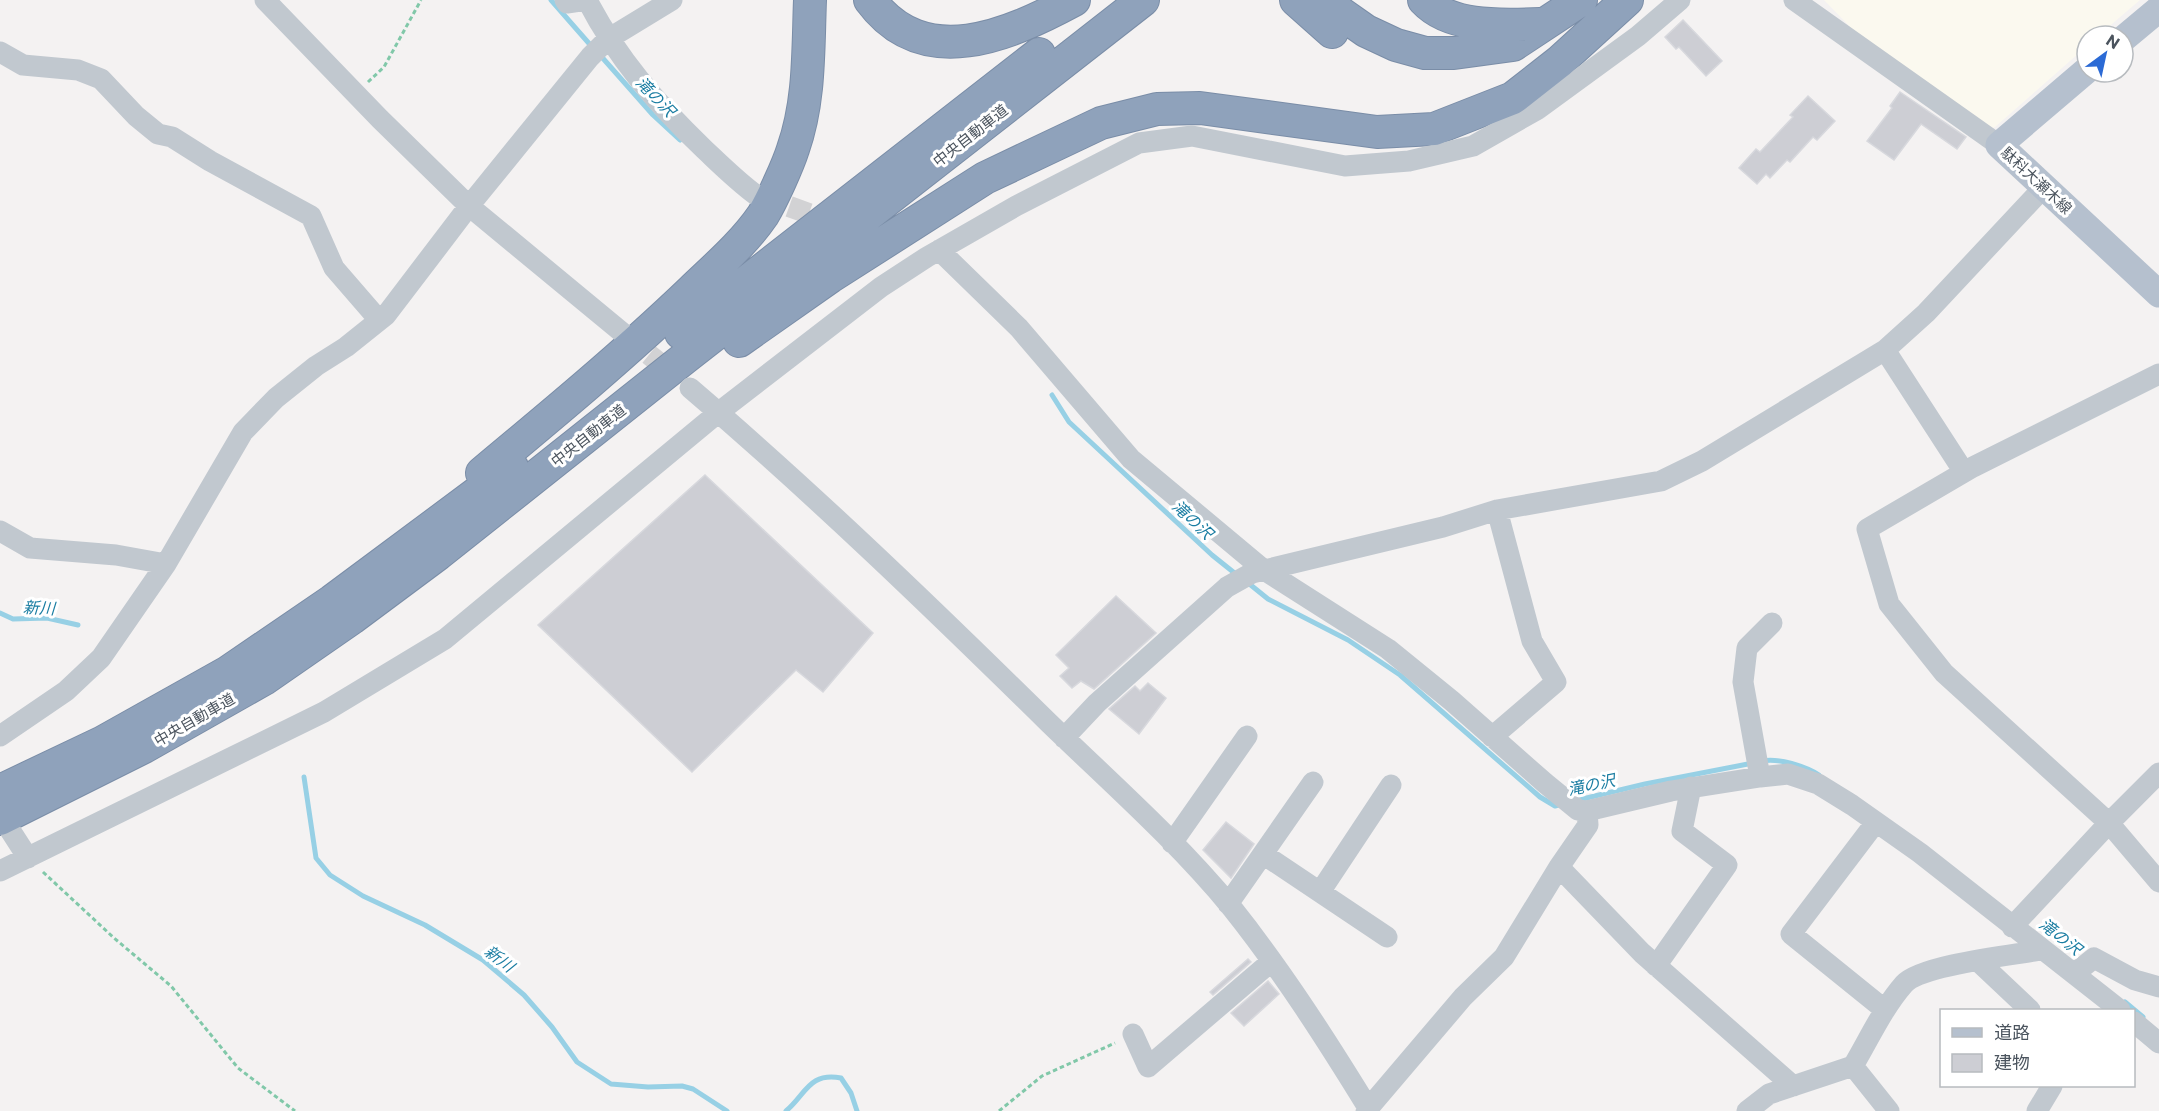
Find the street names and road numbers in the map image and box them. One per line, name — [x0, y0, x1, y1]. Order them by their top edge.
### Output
street label: 中央自動車道 — [929, 100, 1011, 170]
street label: 駄科大瀬木線 — [1998, 143, 2076, 217]
street label: 中央自動車道 — [547, 400, 629, 470]
street label: 中央自動車道 — [151, 689, 237, 749]

